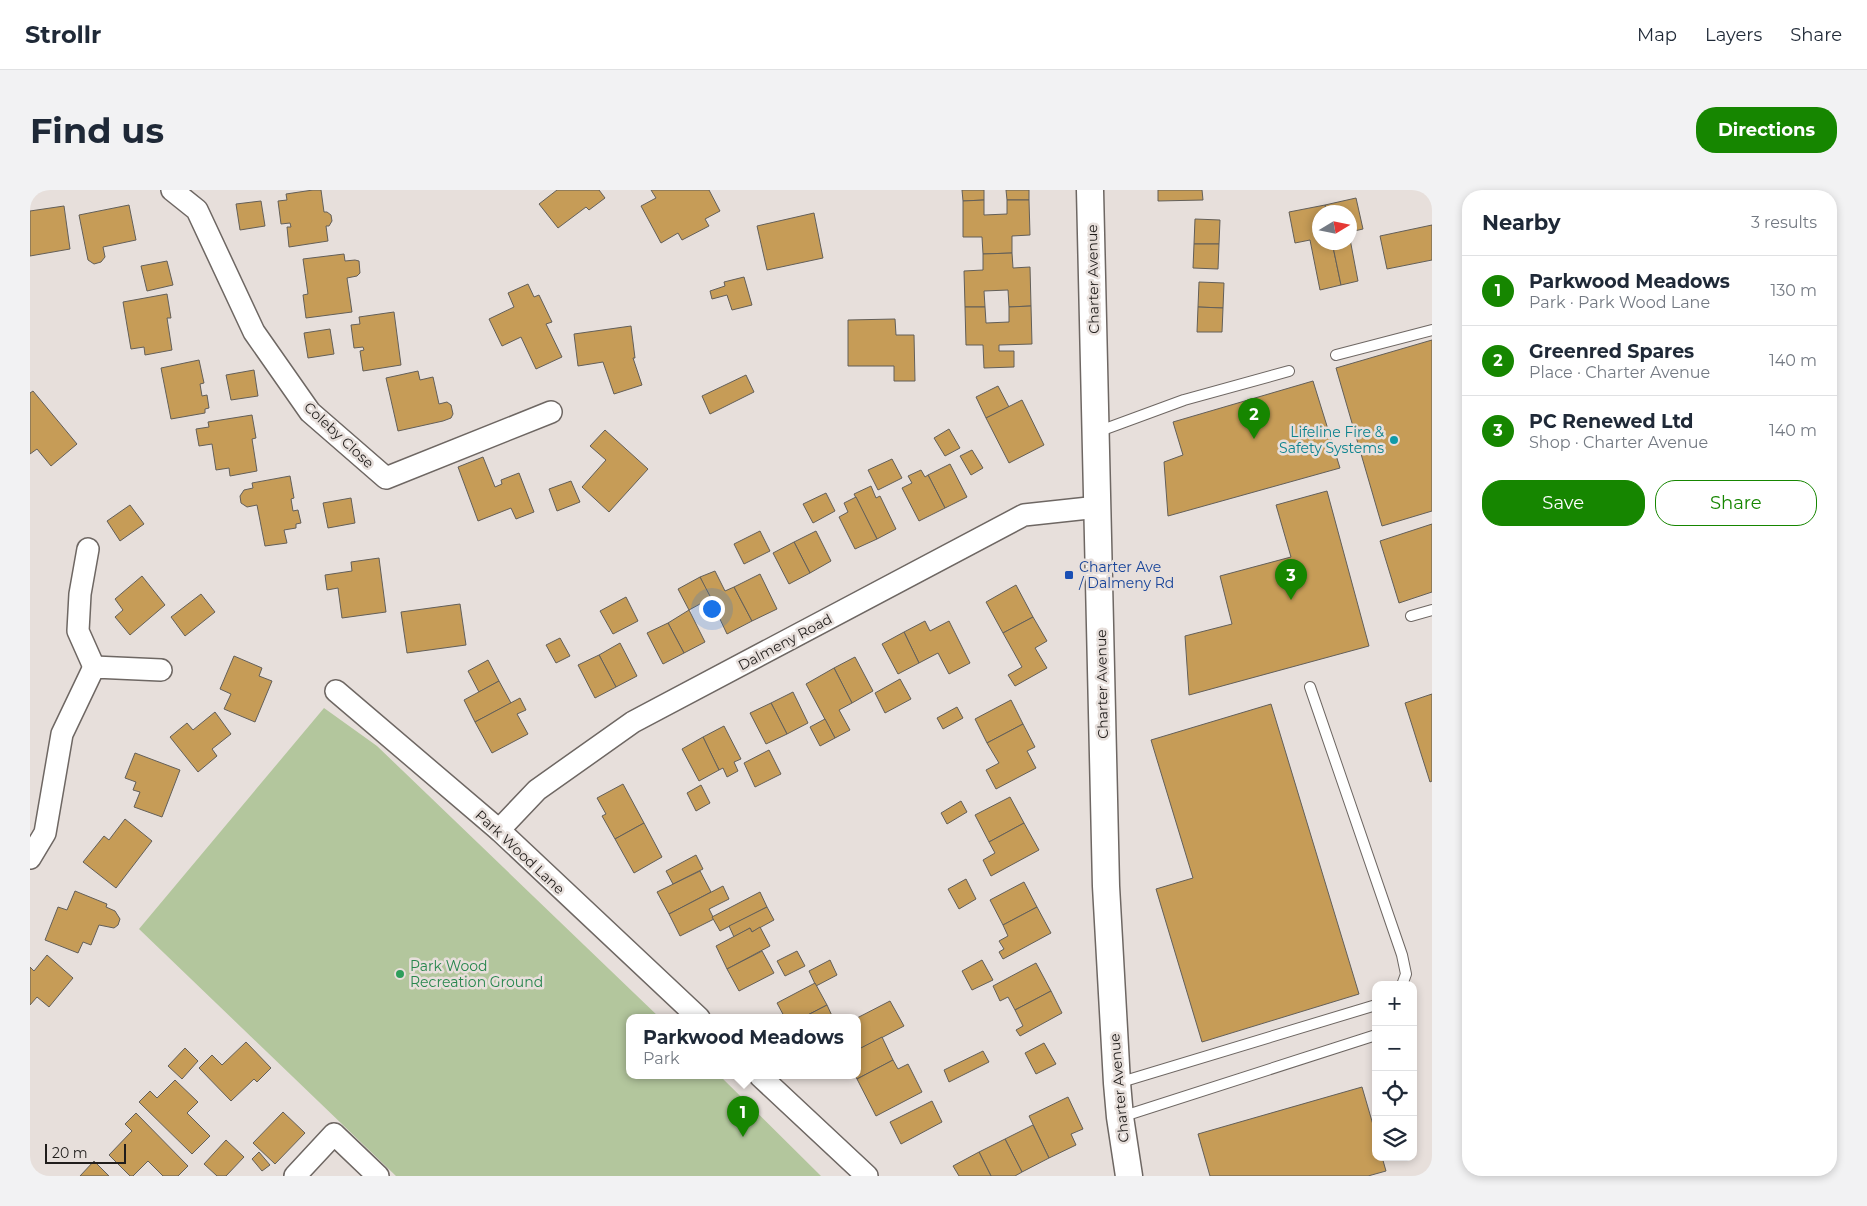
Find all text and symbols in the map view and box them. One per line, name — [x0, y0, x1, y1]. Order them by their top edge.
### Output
text: Strollr — [25, 20, 101, 49]
text: Map — [1637, 24, 1677, 46]
text: Layers — [1705, 24, 1762, 46]
text: Share — [1790, 24, 1842, 46]
button: Directions — [1696, 107, 1837, 153]
text: Find us — [30, 109, 164, 152]
north arrow — [1312, 205, 1357, 250]
text: Nearby — [1482, 210, 1561, 235]
text: 3 results — [1751, 213, 1817, 232]
street label: Charter Avenue — [1083, 224, 1103, 334]
text: Parkwood Meadows — [1529, 270, 1730, 293]
text: 1 — [1495, 281, 1501, 300]
text: 130 m — [1770, 281, 1817, 300]
text: Park · Park Wood Lane — [1529, 293, 1710, 312]
text: Greenred Spares — [1529, 340, 1694, 363]
text: 2 — [1493, 351, 1503, 370]
text: 140 m — [1769, 351, 1817, 370]
text: Place · Charter Avenue — [1529, 363, 1710, 382]
street label: Coleby Close — [300, 398, 378, 472]
pin: 2 — [1238, 398, 1270, 439]
text: PC Renewed Ltd — [1529, 410, 1694, 433]
text: 3 — [1493, 421, 1503, 440]
text: 140 m — [1769, 421, 1817, 440]
place label: Lifeline Fire & Safety Systems — [1279, 423, 1385, 457]
text: Shop · Charter Avenue — [1529, 433, 1708, 452]
marker: Lifeline Fire & Safety Systems — [1388, 434, 1400, 446]
button: Save — [1482, 480, 1645, 526]
button: Share — [1655, 480, 1817, 526]
place label: Charter Ave / Dalmeny Rd — [1078, 558, 1174, 592]
pin: 3 — [1275, 559, 1307, 600]
marker: Charter Ave / Dalmeny Rd — [1063, 569, 1075, 581]
your location — [699, 596, 725, 622]
street label: Dalmeny Road — [735, 610, 835, 674]
street label: Charter Avenue — [1092, 629, 1112, 739]
street label: Park Wood Lane — [472, 806, 568, 898]
place label: Park Wood Recreation Ground — [410, 957, 543, 991]
marker: Park Wood Recreation Ground — [394, 968, 406, 980]
map controls — [1372, 981, 1417, 1161]
button: + — [1372, 981, 1417, 1026]
popup — [626, 1014, 861, 1079]
text: Parkwood Meadows — [643, 1026, 844, 1049]
button: − — [1372, 1026, 1417, 1071]
street label: Charter Avenue — [1105, 1033, 1133, 1143]
text: Park — [643, 1049, 680, 1068]
button: locate — [1372, 1071, 1417, 1116]
pin: 1 — [727, 1096, 759, 1137]
button: layers — [1372, 1116, 1417, 1161]
scale bar — [45, 1141, 126, 1164]
text: 20 m — [52, 1144, 88, 1162]

